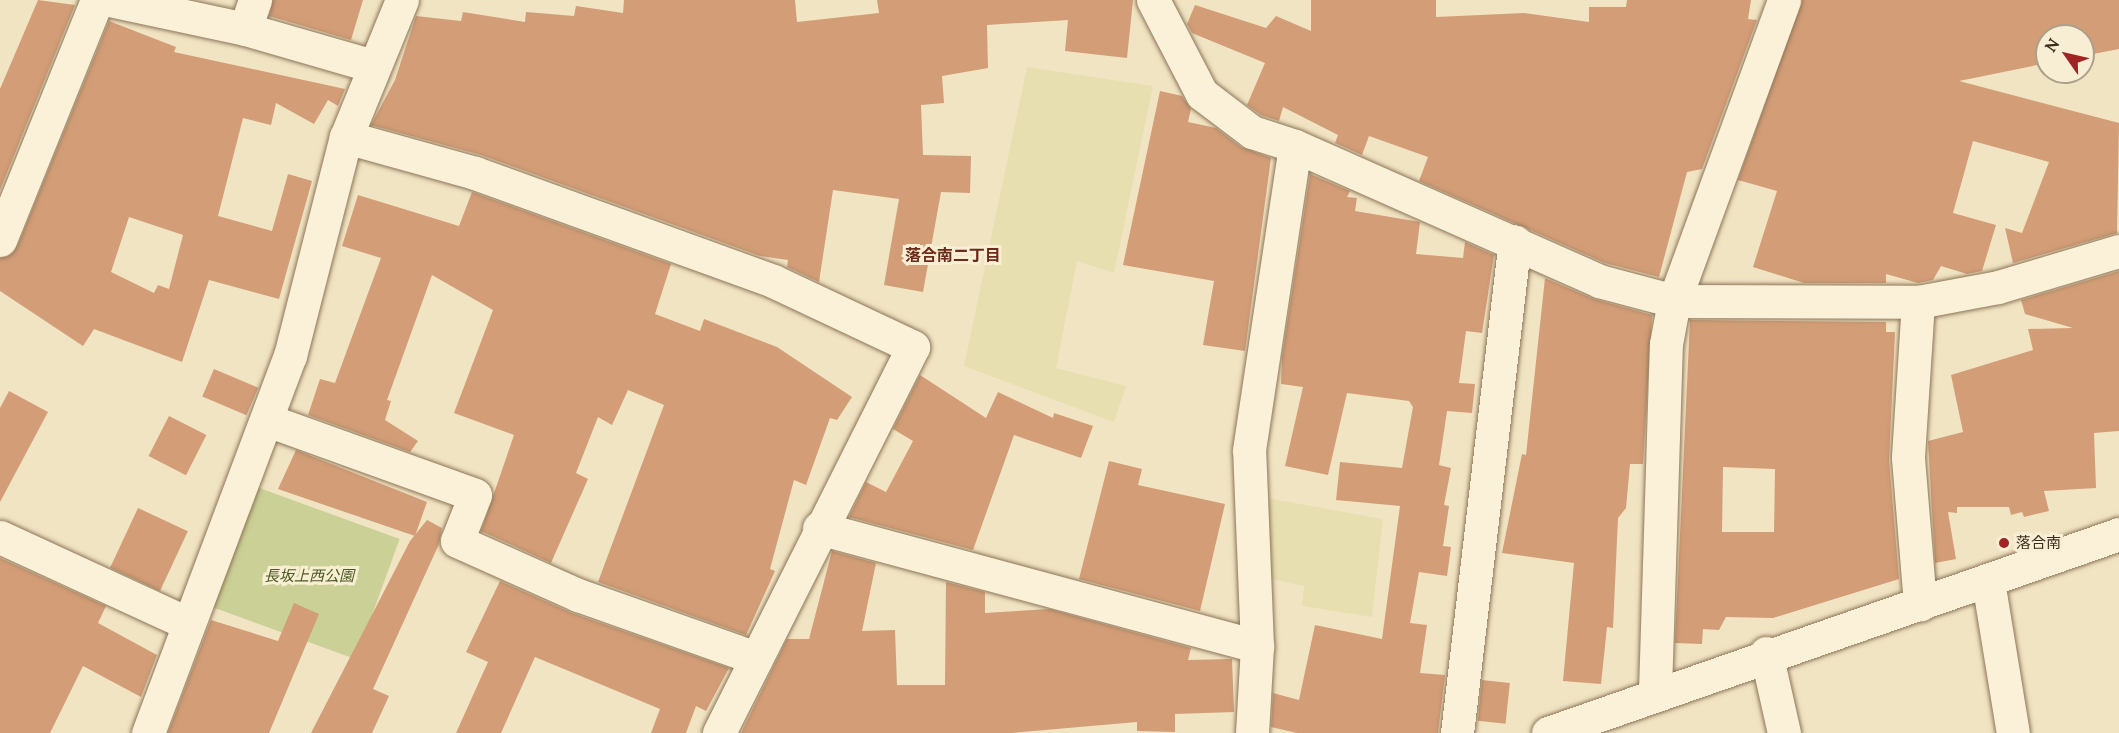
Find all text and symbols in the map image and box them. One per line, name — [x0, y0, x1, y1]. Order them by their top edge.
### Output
north arrow — [2035, 24, 2095, 84]
text: N — [2040, 34, 2063, 56]
district label: 落合南二丁目 — [905, 245, 1001, 265]
place label: 落合南 — [2016, 534, 2061, 552]
marker: 落合南 — [1997, 536, 2011, 550]
park label: 長坂上西公園 — [264, 567, 354, 585]

